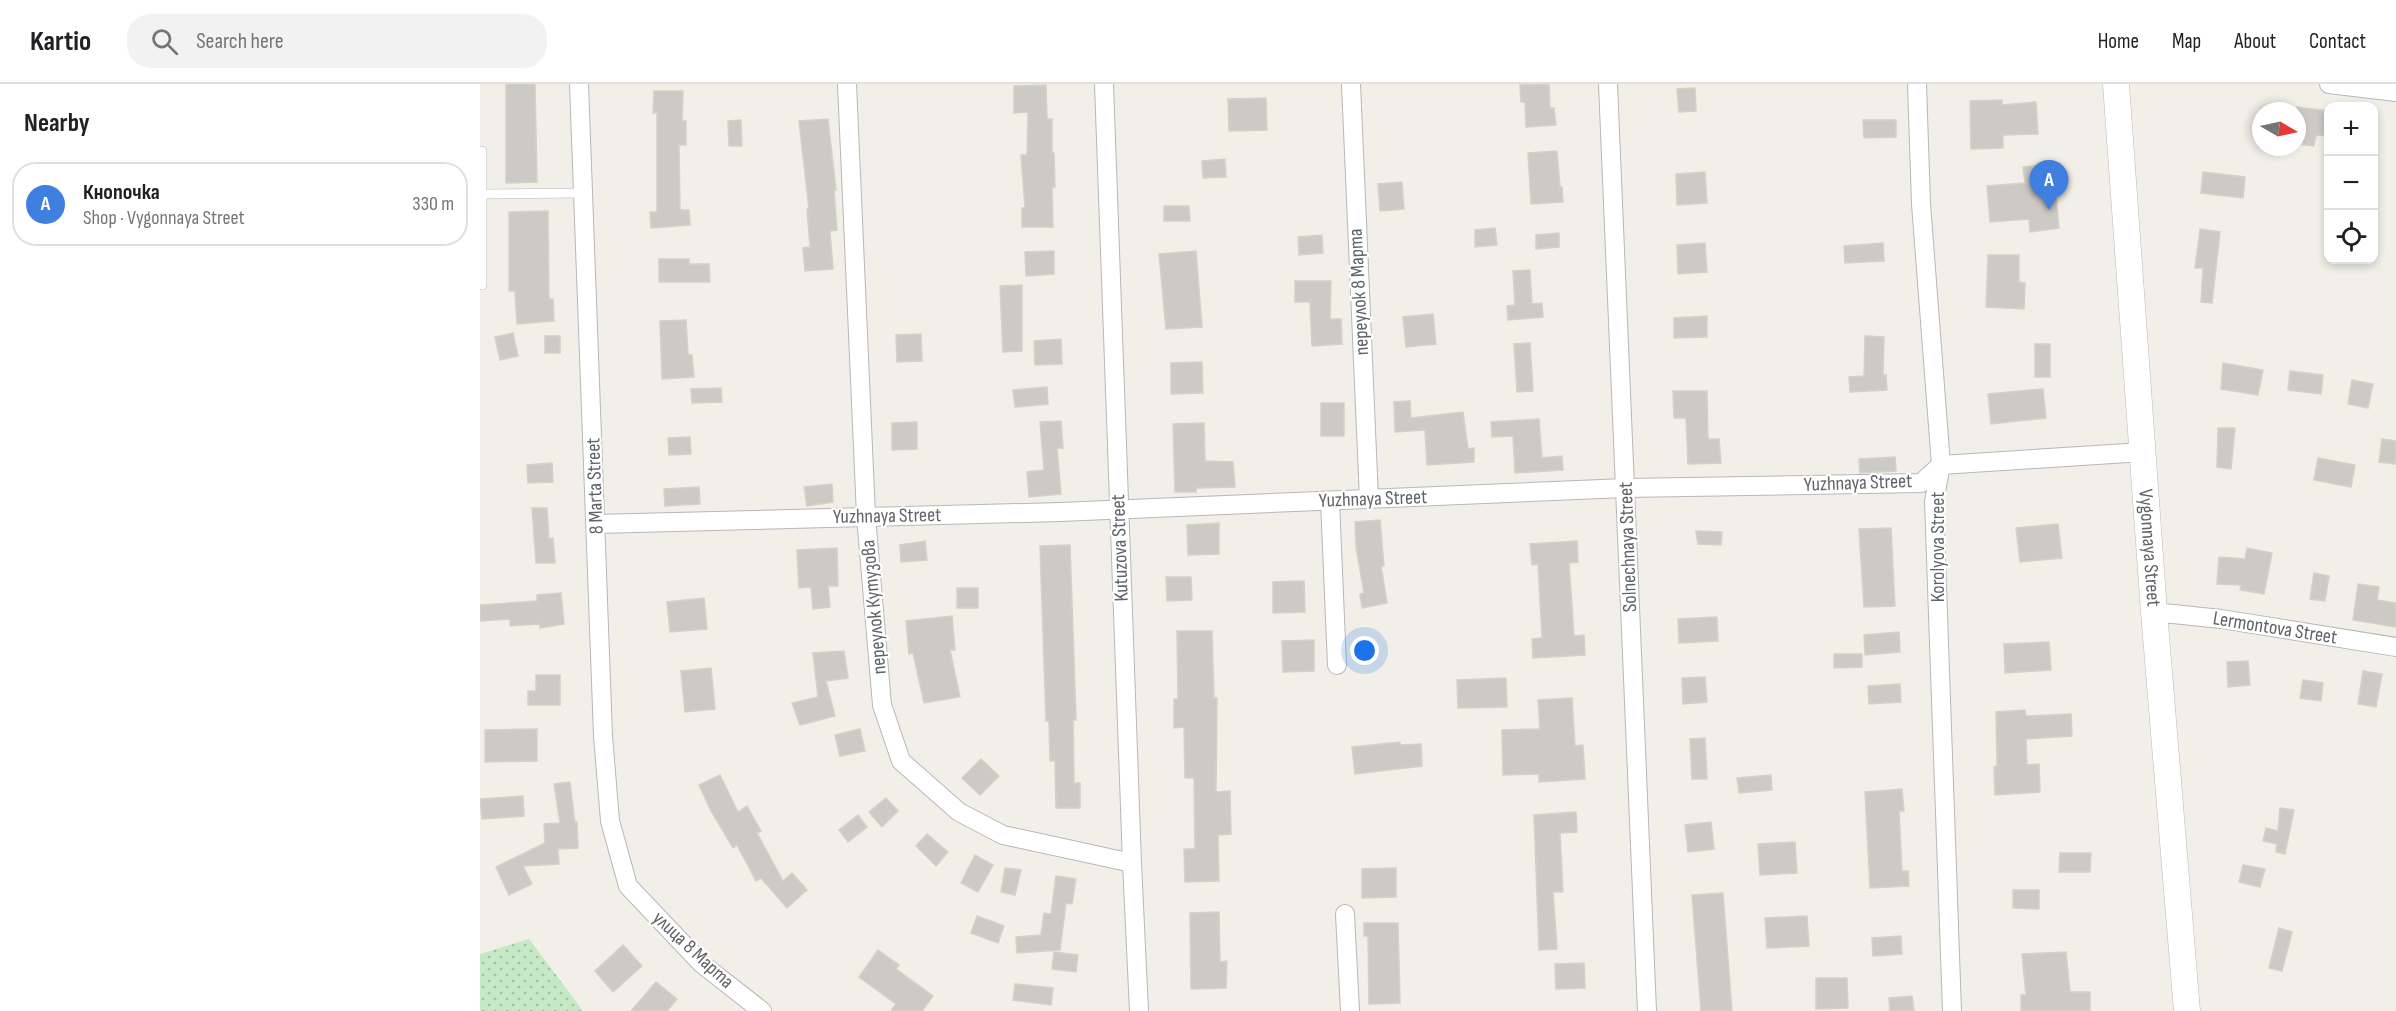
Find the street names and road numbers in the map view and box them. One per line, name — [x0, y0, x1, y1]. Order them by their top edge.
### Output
street label: переулок 8 Марта — [1344, 228, 1374, 356]
street label: 8 Marta Street — [581, 437, 609, 535]
street label: Yuzhnaya Street — [1803, 469, 1913, 497]
street label: Solnechnaya Street — [1614, 481, 1642, 613]
street label: Yuzhnaya Street — [1318, 485, 1428, 513]
street label: Vygonnaya Street — [2133, 488, 2166, 607]
street label: Korolyova Street — [1926, 492, 1950, 602]
street label: Kutuzova Street — [1106, 494, 1134, 602]
street label: Yuzhnaya Street — [833, 503, 941, 529]
street label: переулок Кутузова — [856, 539, 892, 675]
street label: Lermontova Street — [2211, 606, 2339, 650]
street label: улица 8 Марта — [647, 906, 739, 994]

